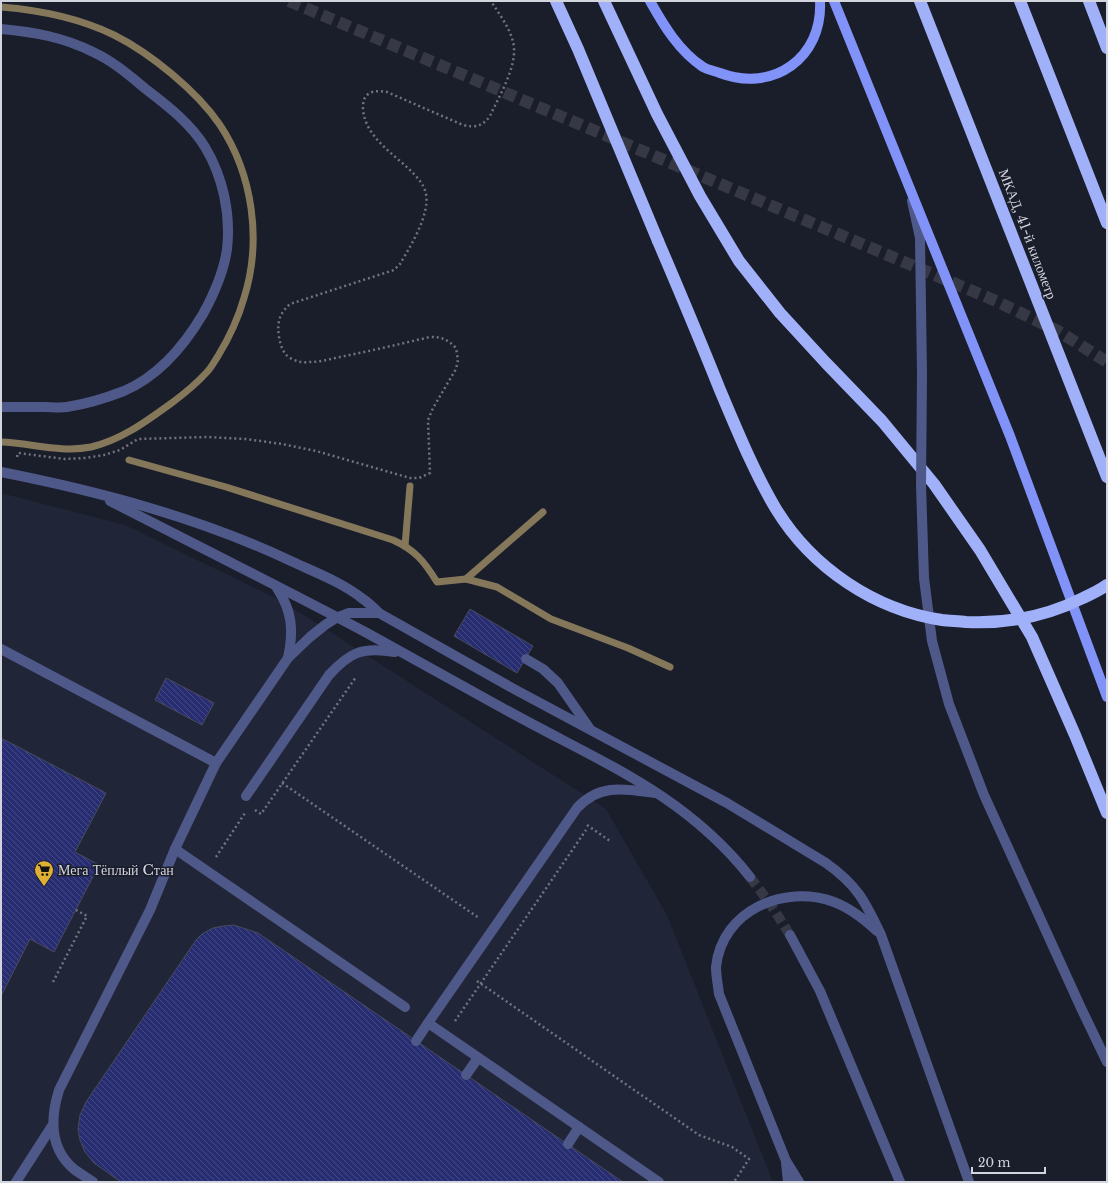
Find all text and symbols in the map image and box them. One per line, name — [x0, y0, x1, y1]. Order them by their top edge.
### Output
street label: МКАД, 41-й километр — [995, 166, 1061, 302]
supermarket icon: Мега Тёплый Cтан — [33, 859, 55, 887]
place label: Мега Тёплый Cтан — [58, 861, 174, 879]
scale bar — [972, 1149, 1045, 1175]
text: 20 m — [978, 1155, 1010, 1170]

